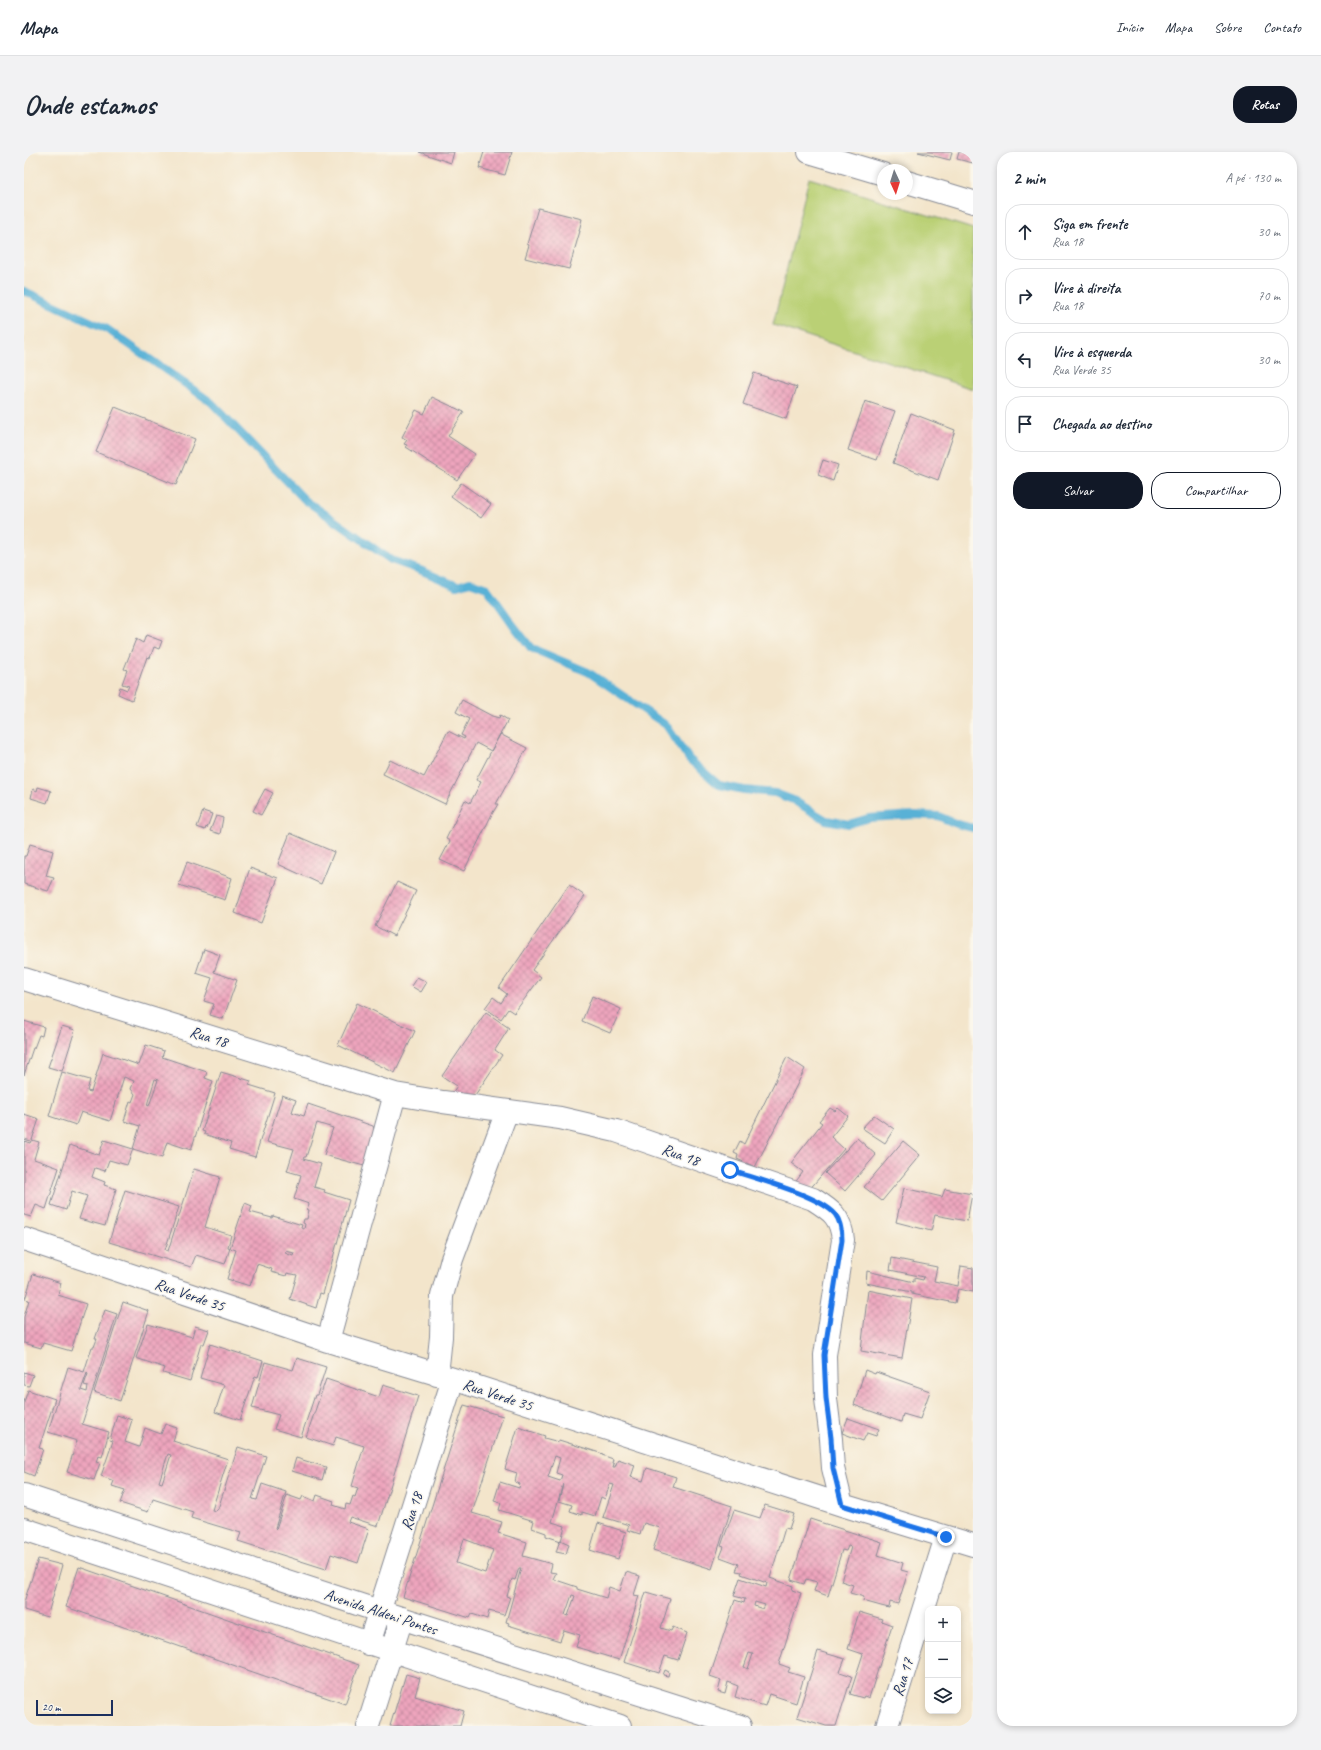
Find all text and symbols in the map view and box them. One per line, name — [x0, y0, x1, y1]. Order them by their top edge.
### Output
text: Mapa — [20, 16, 57, 40]
text: Início — [1116, 19, 1143, 36]
text: Mapa — [1165, 19, 1192, 36]
text: Sobre — [1214, 19, 1241, 36]
text: Contato — [1263, 19, 1301, 36]
button: Rotas — [1233, 86, 1297, 123]
text: Onde estamos — [24, 87, 156, 122]
north arrow — [877, 164, 913, 200]
text: 2 min — [1013, 168, 1046, 189]
text: A pé · 130 m — [1225, 170, 1281, 186]
text: Siga em frente — [1052, 215, 1128, 234]
icon: ahead — [1014, 221, 1036, 243]
text: 30 m — [1258, 224, 1280, 240]
text: Rua 18 — [1052, 234, 1083, 250]
text: Vire à direita — [1052, 279, 1121, 298]
icon: right — [1014, 285, 1036, 307]
text: 70 m — [1258, 288, 1280, 304]
text: Rua 18 — [1052, 298, 1083, 314]
text: Vire à esquerda — [1052, 343, 1131, 362]
icon: left — [1014, 349, 1036, 371]
text: 30 m — [1258, 352, 1280, 368]
text: Rua Verde 35 — [1052, 362, 1111, 378]
icon: arrive — [1014, 413, 1036, 435]
text: Chegada ao destino — [1052, 415, 1151, 434]
button: Salvar — [1013, 472, 1143, 509]
button: Compartilhar — [1151, 472, 1281, 509]
street label: Rua 18 — [187, 1022, 232, 1053]
street label: Rua 18 — [659, 1139, 704, 1171]
route start — [721, 1161, 739, 1179]
street label: Rua Verde 35 — [152, 1274, 228, 1316]
street label: Rua Verde 35 — [460, 1374, 536, 1416]
street label: Rua 18 — [396, 1488, 428, 1533]
route end — [937, 1528, 955, 1546]
street label: Avenida Aldeni Pontes — [322, 1584, 441, 1640]
map controls — [925, 1606, 961, 1714]
button: + — [925, 1606, 961, 1642]
button: − — [925, 1642, 961, 1678]
street label: Rua 17 — [888, 1655, 918, 1699]
button: layers — [925, 1678, 961, 1714]
scale bar — [36, 1698, 113, 1717]
text: 20 m — [42, 1700, 61, 1714]

